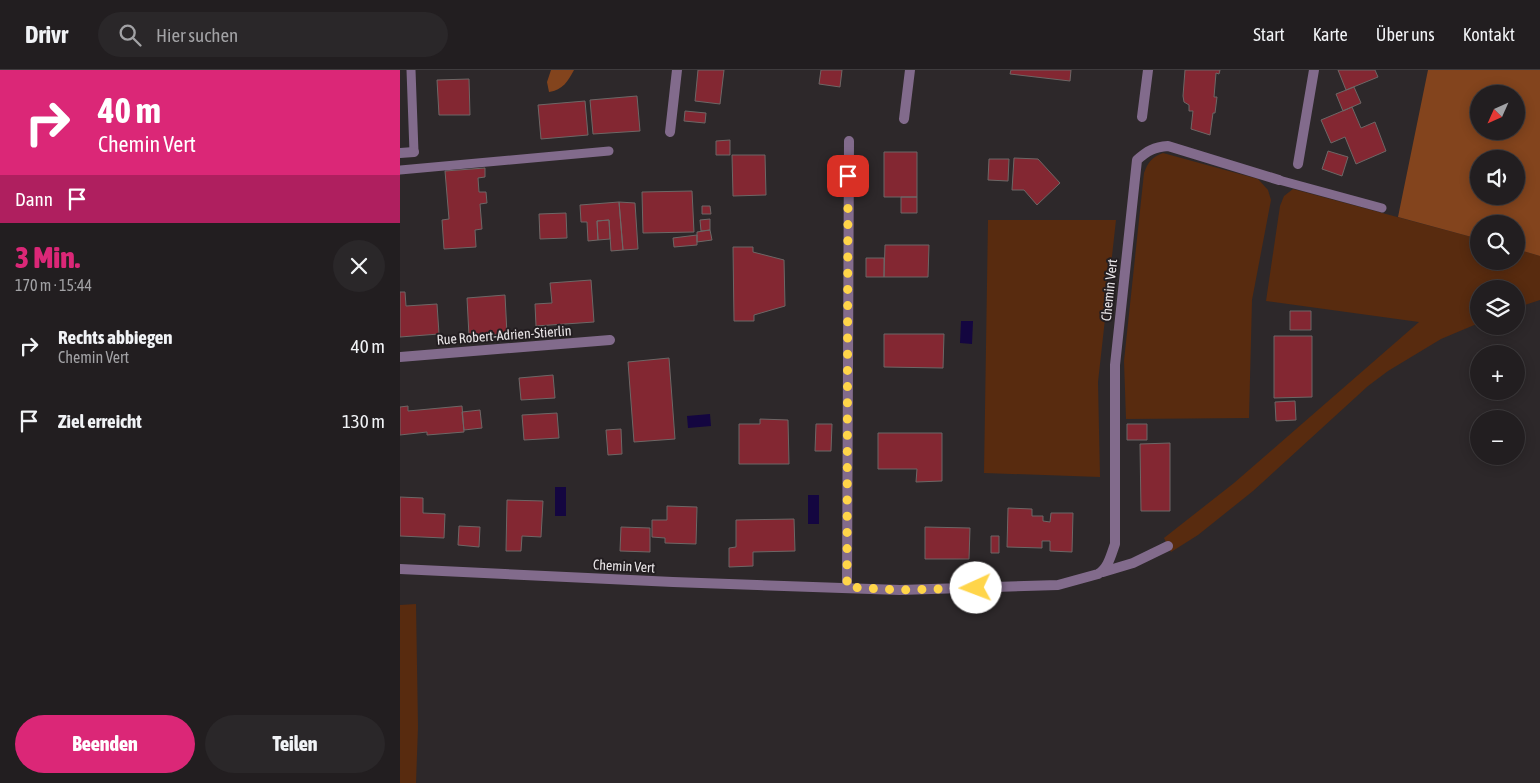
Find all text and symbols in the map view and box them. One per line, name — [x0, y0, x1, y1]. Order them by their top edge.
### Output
search box — [98, 12, 448, 57]
text: Drivr — [25, 21, 68, 48]
icon: search — [116, 21, 144, 49]
text: Hier suchen — [156, 24, 238, 46]
text: Start — [1253, 24, 1285, 45]
text: Karte — [1313, 24, 1348, 45]
text: Über uns — [1376, 24, 1435, 45]
text: Kontakt — [1463, 24, 1515, 45]
north arrow — [1470, 85, 1525, 140]
map controls — [1470, 85, 1525, 465]
icon: right — [15, 90, 80, 155]
text: 40 m — [98, 90, 161, 130]
text: Chemin Vert — [98, 131, 196, 157]
button: sound — [1470, 150, 1525, 205]
pin — [827, 155, 869, 197]
icon: arrive — [834, 162, 862, 190]
icon: arrive — [63, 185, 91, 213]
text: Dann — [15, 188, 53, 210]
button: search — [1470, 215, 1525, 270]
text: 3 Min. — [15, 240, 80, 274]
button: close — [333, 240, 385, 292]
street label: Chemin Vert — [1098, 258, 1120, 322]
text: 170 m · 15:44 — [15, 276, 92, 294]
button: layers — [1470, 280, 1525, 335]
street label: Rue Robert-Adrien-Stierlin — [436, 322, 572, 348]
text: Rechts abbiegen — [58, 326, 173, 348]
icon: right — [15, 332, 43, 360]
text: 40 m — [351, 335, 385, 357]
button: + — [1470, 345, 1525, 400]
text: Chemin Vert — [58, 348, 129, 366]
icon: arrive — [15, 407, 43, 435]
text: Ziel erreicht — [58, 410, 142, 432]
text: 130 m — [342, 410, 385, 432]
button: − — [1470, 410, 1525, 465]
street label: Chemin Vert — [592, 556, 656, 576]
position arrow — [949, 561, 1001, 613]
button: Beenden — [15, 715, 195, 773]
button: Teilen — [205, 715, 385, 773]

